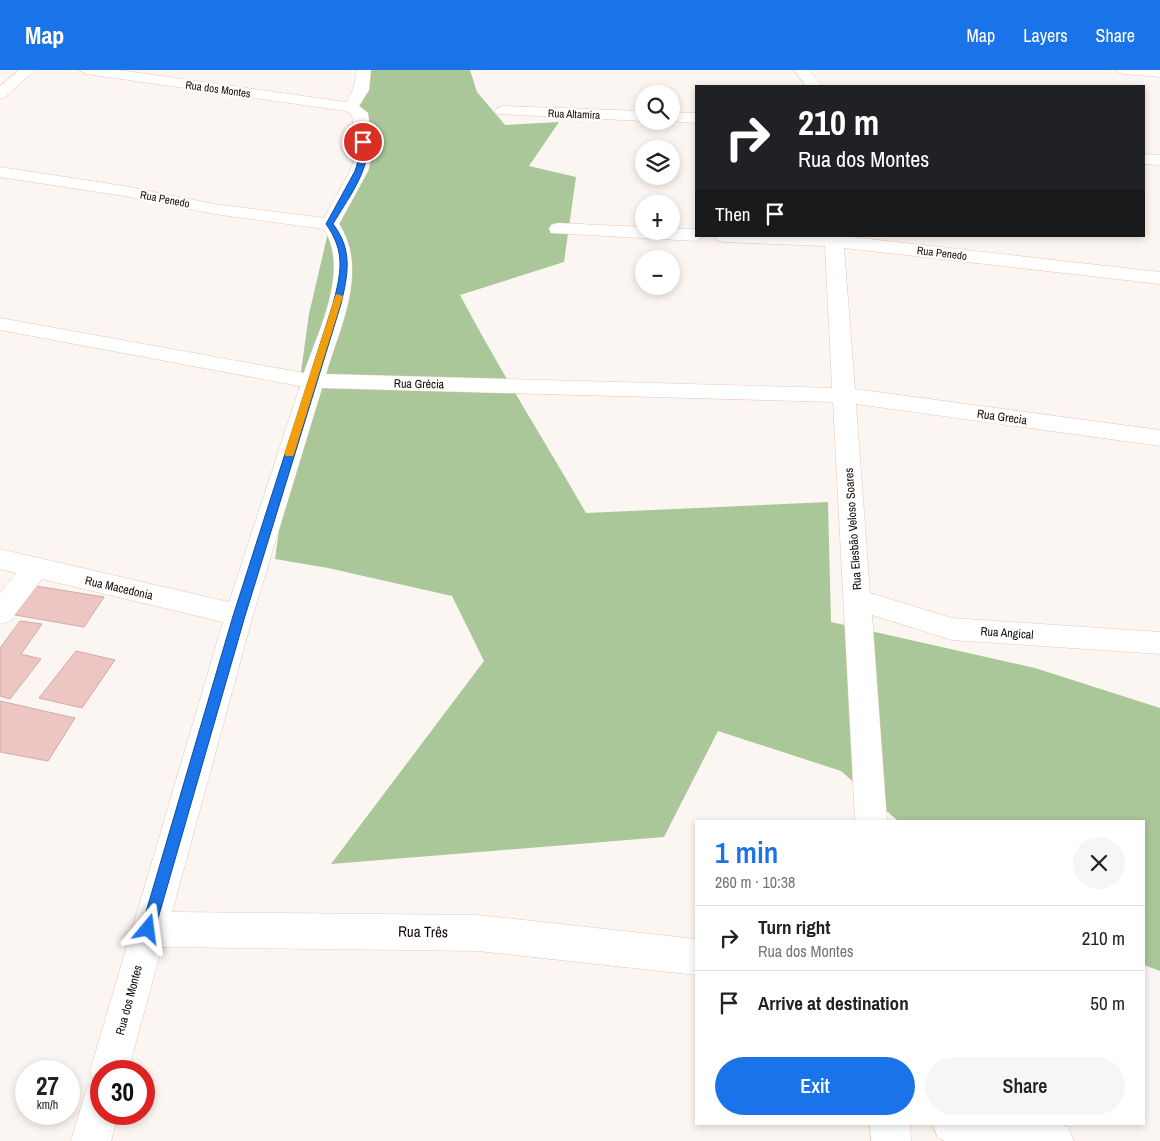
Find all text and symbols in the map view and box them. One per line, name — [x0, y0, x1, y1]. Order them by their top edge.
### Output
text: Map — [25, 19, 64, 51]
text: Map — [967, 23, 995, 48]
text: Layers — [1023, 23, 1068, 48]
text: Share — [1096, 23, 1135, 48]
street label: Rua dos Montes — [185, 77, 252, 101]
map controls — [635, 85, 680, 295]
button: search — [635, 85, 680, 130]
text: 210 m — [798, 99, 879, 146]
icon: right — [715, 105, 780, 170]
street label: Rua Altamira — [548, 106, 600, 122]
pin — [342, 121, 384, 163]
icon: arrive — [349, 128, 377, 156]
button: layers — [635, 140, 680, 185]
text: Rua dos Montes — [798, 144, 929, 174]
street label: Rua Penedo — [139, 187, 191, 211]
button: + — [635, 195, 680, 240]
icon: arrive — [761, 200, 789, 228]
text: Then — [715, 201, 751, 227]
street label: Rua Penedo — [916, 243, 968, 263]
button: − — [635, 250, 680, 295]
street label: Rua Grécia — [394, 376, 445, 392]
street label: Rua Grecia — [976, 406, 1029, 428]
street label: Rua Elesbão Veloso Soares — [841, 467, 865, 591]
street label: Rua Macedonia — [83, 572, 155, 604]
street label: Rua Angical — [980, 623, 1034, 643]
text: 1 min — [715, 832, 778, 872]
button: close — [1073, 837, 1125, 889]
text: 260 m · 10:38 — [715, 871, 795, 893]
position arrow — [121, 902, 173, 954]
text: Turn right — [758, 914, 830, 940]
street label: Rua Três — [398, 921, 448, 942]
icon: right — [715, 924, 743, 952]
text: 210 m — [1082, 925, 1125, 951]
text: Rua dos Montes — [758, 940, 854, 962]
street label: Rua dos Montes — [112, 963, 146, 1037]
icon: arrive — [715, 989, 743, 1017]
text: Arrive at destination — [758, 990, 909, 1016]
text: 50 m — [1090, 990, 1125, 1016]
button: Exit — [715, 1057, 915, 1115]
button: Share — [925, 1057, 1125, 1115]
speed limit sign: 30 — [90, 1060, 155, 1125]
text: 27 — [36, 1069, 59, 1103]
text: km/h — [37, 1097, 58, 1113]

